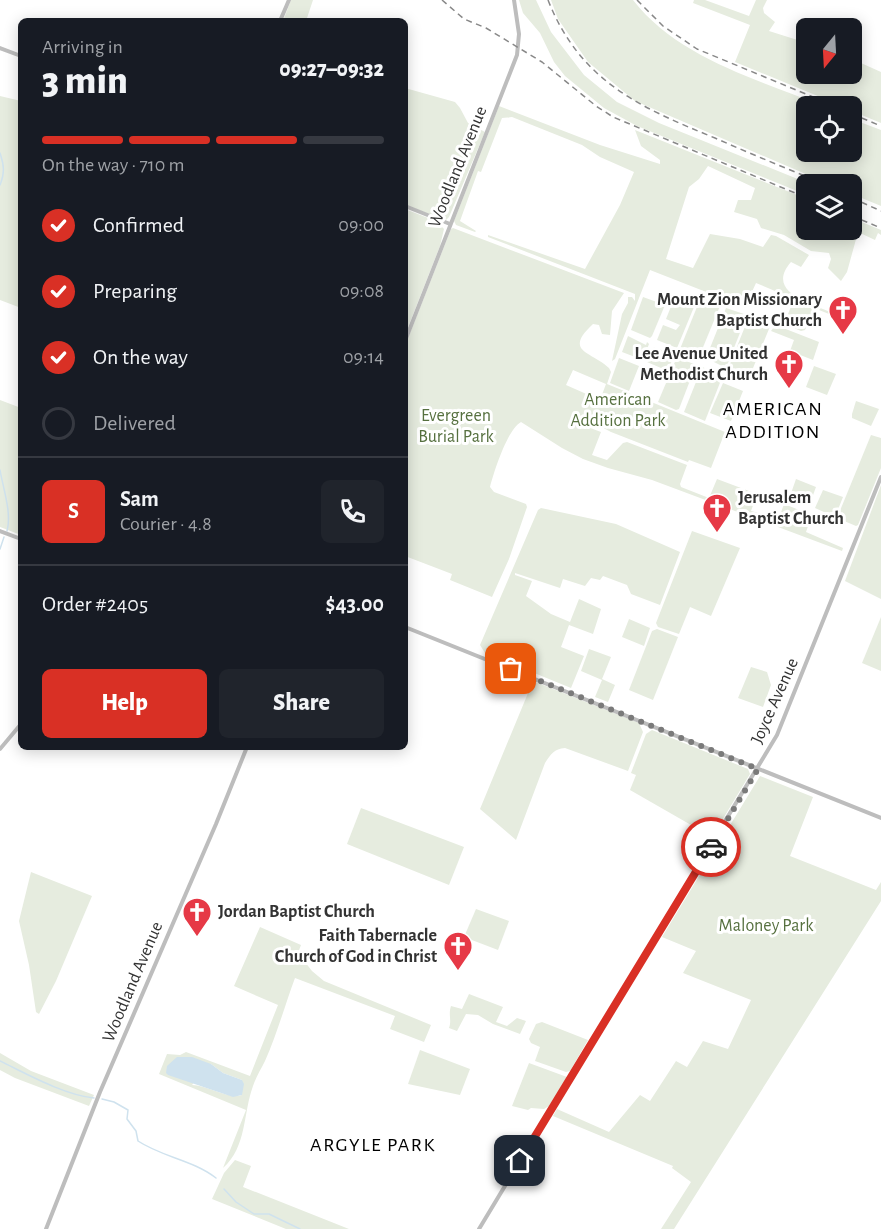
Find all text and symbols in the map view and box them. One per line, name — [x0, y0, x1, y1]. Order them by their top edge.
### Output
north arrow — [796, 18, 862, 84]
map controls — [796, 18, 862, 240]
text: Arriving in — [42, 37, 123, 57]
text: 09:27–09:32 — [279, 58, 384, 80]
text: 3 min — [42, 62, 128, 101]
button: locate — [796, 96, 862, 162]
street label: Woodland Avenue — [426, 104, 490, 230]
text: On the way · 710 m — [42, 155, 185, 175]
button: layers — [796, 174, 862, 240]
icon: check — [42, 209, 75, 242]
text: Confirmed — [93, 214, 184, 236]
text: 09:00 — [338, 215, 384, 235]
icon: check — [42, 275, 75, 308]
text: Preparing — [93, 280, 177, 302]
text: 09:08 — [339, 281, 384, 301]
place label: Mount Zion Missionary Baptist Church — [657, 291, 823, 330]
church icon: Mount Zion Missionary Baptist Church — [827, 294, 859, 336]
icon: check — [42, 341, 75, 374]
place label: Lee Avenue United Methodist Church — [634, 345, 769, 384]
text: On the way — [93, 346, 188, 368]
text: 09:14 — [343, 347, 384, 367]
church icon: Lee Avenue United Methodist Church — [773, 348, 805, 390]
park label: American Addition Park — [570, 391, 666, 430]
district label: AMERICAN ADDITION — [723, 399, 823, 442]
park label: Evergreen Burial Park — [418, 407, 495, 446]
text: Delivered — [93, 412, 176, 434]
button: phone — [321, 480, 384, 543]
text: Sam — [120, 488, 159, 510]
place label: Jerusalem Baptist Church — [738, 489, 844, 528]
church icon: Jerusalem Baptist Church — [701, 492, 733, 534]
text: S — [68, 500, 79, 522]
text: Courier · 4.8 — [120, 514, 212, 534]
text: Order #2405 — [42, 593, 148, 615]
text: $43.00 — [326, 593, 384, 615]
pin — [485, 643, 536, 694]
icon: bag — [494, 652, 527, 685]
street label: Joyce Avenue — [748, 655, 802, 747]
button: Help — [42, 669, 207, 738]
button: Share — [219, 669, 384, 738]
courier — [681, 817, 741, 877]
icon: car — [695, 831, 728, 864]
church icon: Jordan Baptist Church — [181, 896, 213, 938]
place label: Jordan Baptist Church — [218, 903, 375, 921]
park label: Maloney Park — [719, 917, 814, 935]
street label: Woodland Avenue — [100, 919, 166, 1045]
place label: Faith Tabernacle Church of God in Christ — [275, 927, 437, 966]
church icon: Faith Tabernacle Church of God in Christ — [442, 930, 474, 972]
district label: ARGYLE PARK — [310, 1135, 436, 1155]
pin — [494, 1135, 545, 1186]
icon: home — [503, 1144, 536, 1177]

